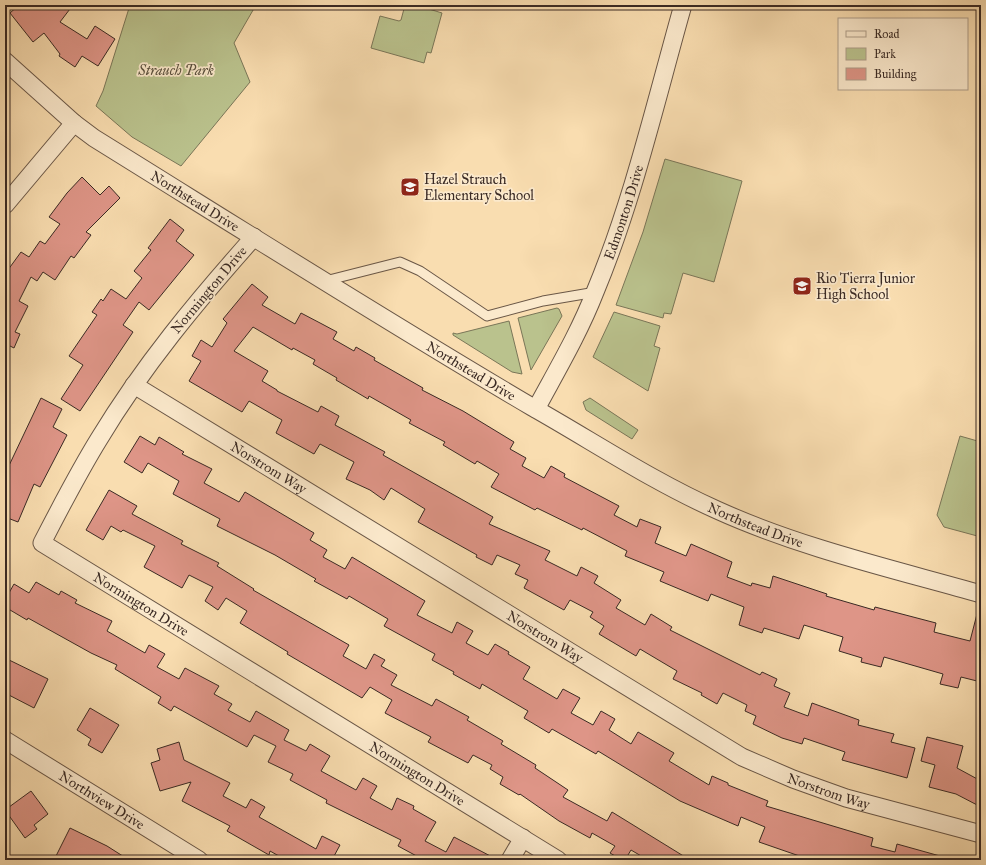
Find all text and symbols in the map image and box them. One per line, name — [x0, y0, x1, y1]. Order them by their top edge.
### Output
legend — [838, 18, 968, 90]
text: Road — [874, 27, 900, 41]
text: Park — [874, 47, 896, 61]
park label: Strauch Park — [137, 62, 215, 79]
text: Building — [874, 67, 917, 82]
street label: Edmonton Drive — [600, 163, 647, 262]
street label: Northstead Drive — [148, 167, 243, 235]
place label: Hazel Strauch Elementary School — [424, 171, 534, 204]
school or university icon: Hazel Strauch Elementary School — [399, 176, 421, 198]
street label: Normington Drive — [168, 243, 251, 337]
place label: Rio Tierra Junior High School — [816, 270, 916, 303]
school or university icon: Rio Tierra Junior High School — [791, 275, 813, 297]
street label: Northstead Drive — [423, 337, 519, 404]
street label: Norstrom Way — [228, 438, 310, 497]
street label: Northstead Drive — [705, 498, 806, 551]
street label: Normington Drive — [90, 568, 192, 640]
street label: Norstrom Way — [504, 607, 587, 667]
street label: Normington Drive — [366, 738, 468, 809]
street label: Northview Drive — [56, 767, 148, 833]
street label: Norstrom Way — [785, 769, 872, 813]

